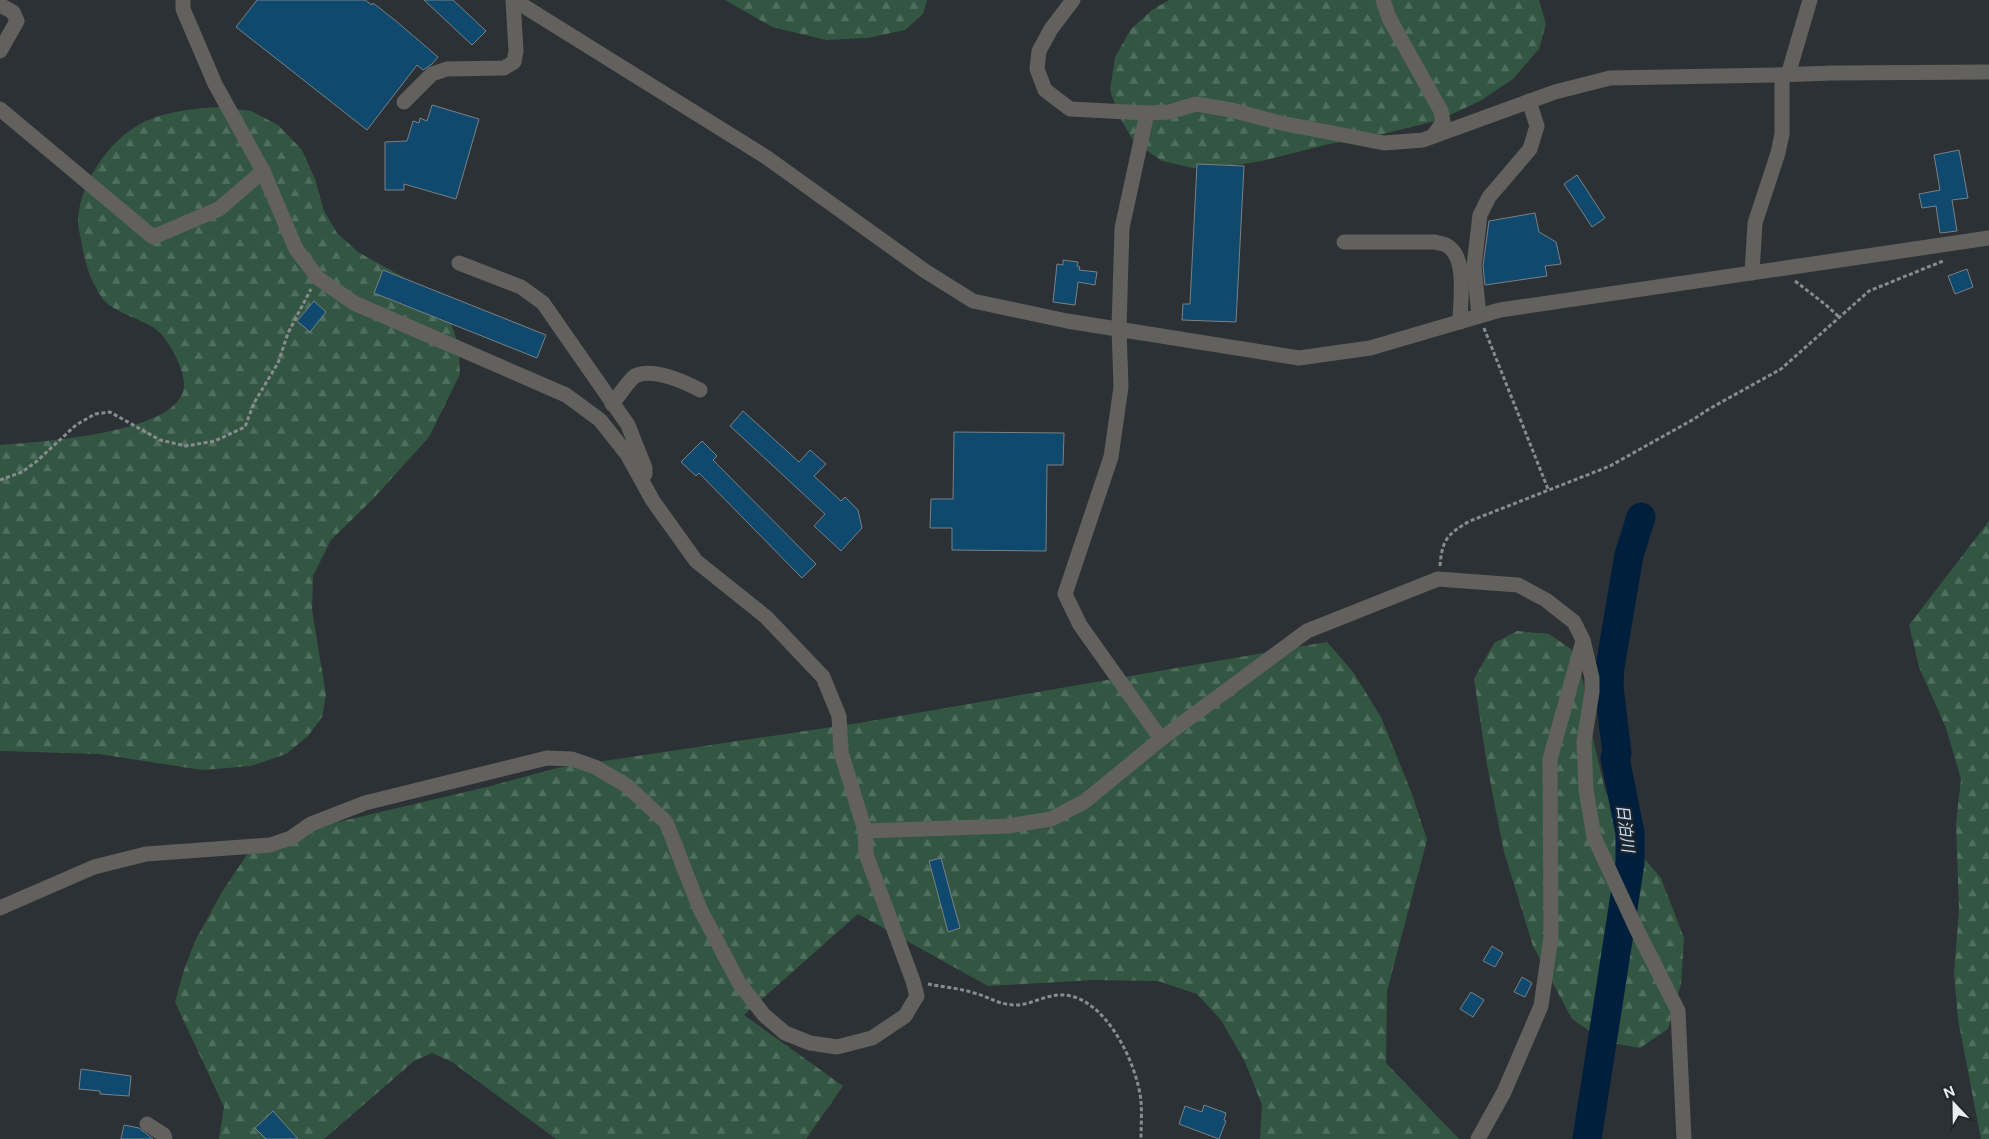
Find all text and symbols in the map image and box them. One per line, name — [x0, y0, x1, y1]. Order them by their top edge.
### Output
water label: 日泊川 — [1613, 803, 1638, 855]
north arrow — [1929, 1079, 1979, 1129]
text: N — [1941, 1082, 1957, 1101]

